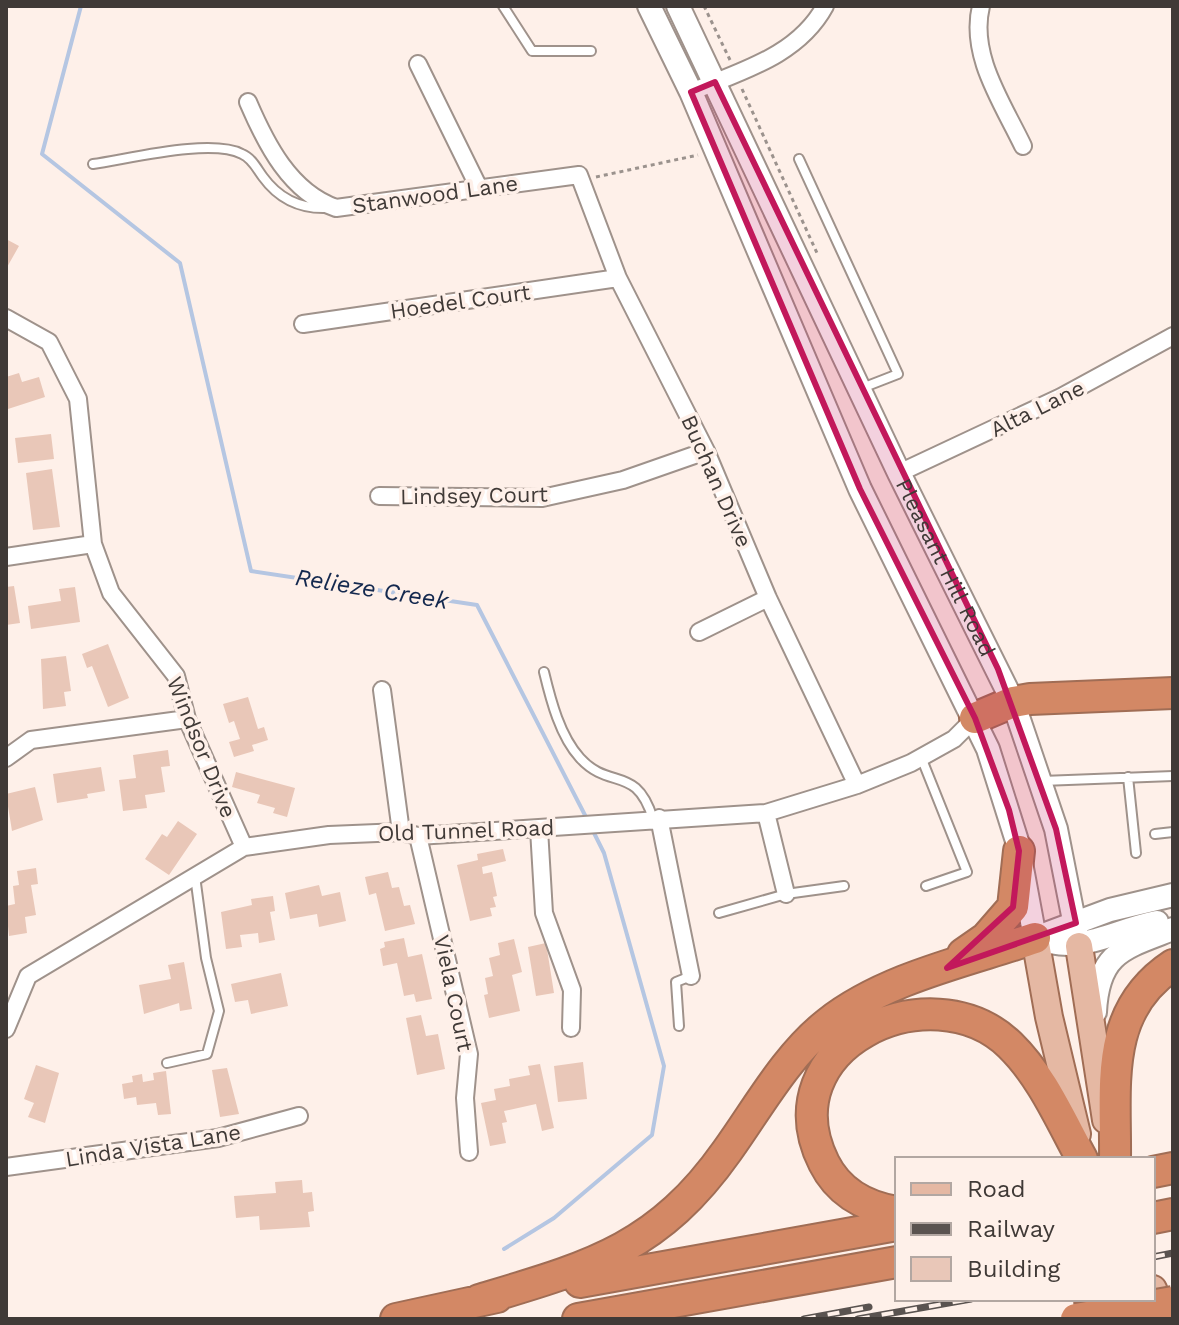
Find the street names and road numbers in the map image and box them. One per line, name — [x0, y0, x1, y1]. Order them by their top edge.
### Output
street label: Stanwood Lane — [351, 171, 519, 218]
street label: Hoedel Court — [388, 279, 532, 324]
street label: Alta Lane — [986, 375, 1088, 442]
street label: Buchan Drive — [676, 411, 757, 551]
street label: Pleasant Hill Road — [891, 474, 1000, 661]
street label: Lindsey Court — [400, 482, 548, 509]
street label: Windsor Drive — [162, 673, 241, 821]
street label: Old Tunnel Road — [377, 815, 555, 846]
street label: Viela Court — [429, 933, 478, 1054]
street label: Linda Vista Lane — [64, 1119, 243, 1172]

